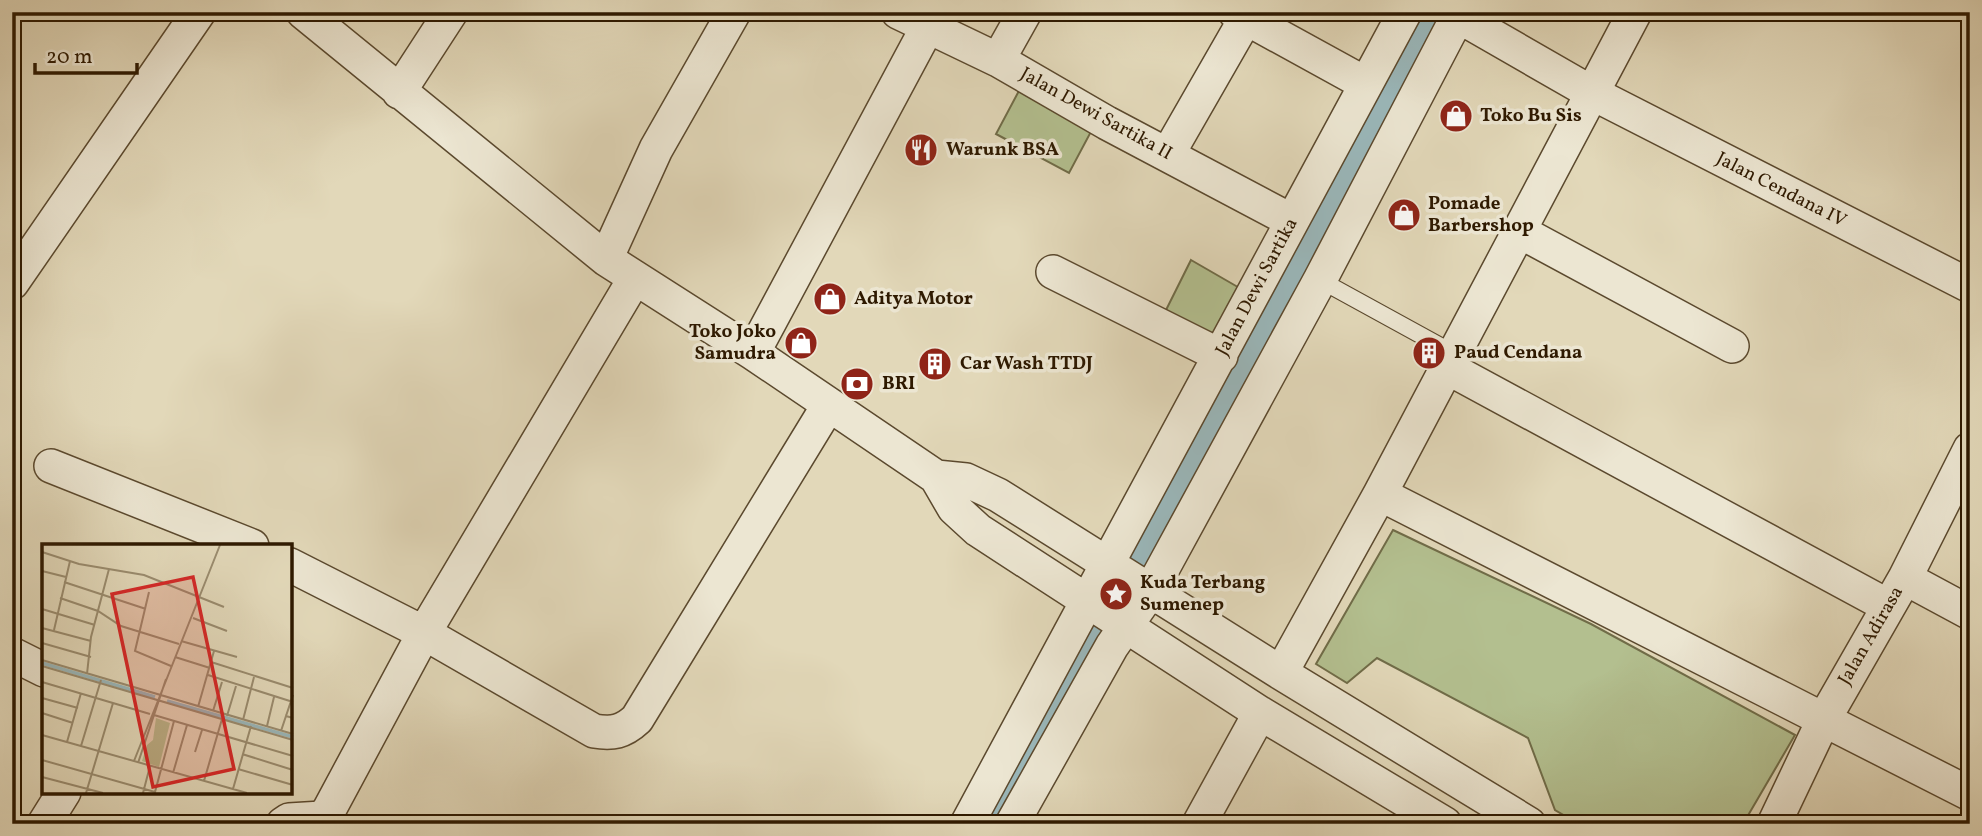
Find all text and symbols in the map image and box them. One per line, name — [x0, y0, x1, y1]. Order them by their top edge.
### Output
scale bar — [35, 32, 136, 76]
text: 20 m — [46, 43, 92, 72]
street label: Jalan Dewi Sartika II — [1015, 61, 1177, 167]
shop icon: Toko Bu Sis — [1437, 97, 1475, 135]
place label: Toko Bu Sis — [1480, 103, 1582, 129]
restaurant icon: Warunk BSA — [902, 131, 940, 169]
place label: Warunk BSA — [946, 137, 1060, 163]
street label: Jalan Cendana IV — [1711, 146, 1851, 234]
place label: Pomade Barbershop — [1428, 191, 1534, 239]
shop icon: Pomade Barbershop — [1385, 196, 1423, 234]
street label: Jalan Dewi Sartika — [1210, 213, 1304, 361]
shop icon: Aditya Motor — [811, 280, 849, 318]
place label: Aditya Motor — [854, 286, 973, 312]
place label: Toko Joko Samudra — [689, 319, 776, 367]
shop icon: Toko Joko Samudra — [782, 324, 820, 362]
building icon: Paud Cendana — [1410, 334, 1448, 372]
place label: Paud Cendana — [1454, 340, 1582, 366]
building icon: Car Wash TTDJ — [916, 345, 954, 383]
place label: Car Wash TTDJ — [960, 351, 1093, 377]
bank icon: BRI — [838, 365, 876, 403]
place label: BRI — [882, 371, 915, 397]
inset map — [42, 544, 292, 794]
place label: Kuda Terbang Sumenep — [1140, 570, 1265, 618]
place icon: Kuda Terbang Sumenep — [1097, 575, 1135, 613]
street label: Jalan Adirasa — [1832, 582, 1910, 690]

